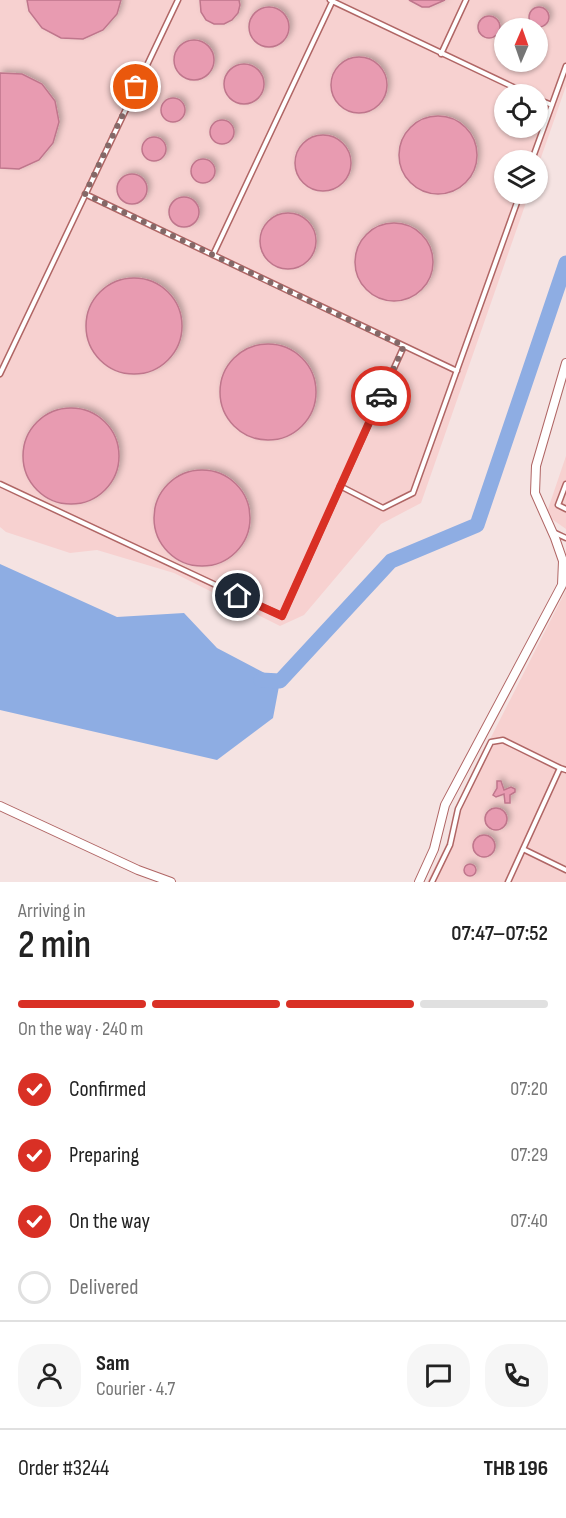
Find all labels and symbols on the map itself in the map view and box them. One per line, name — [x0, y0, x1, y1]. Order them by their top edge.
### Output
north arrow — [494, 18, 548, 72]
pin — [110, 61, 161, 112]
courier — [351, 366, 411, 426]
pin — [212, 570, 263, 621]

